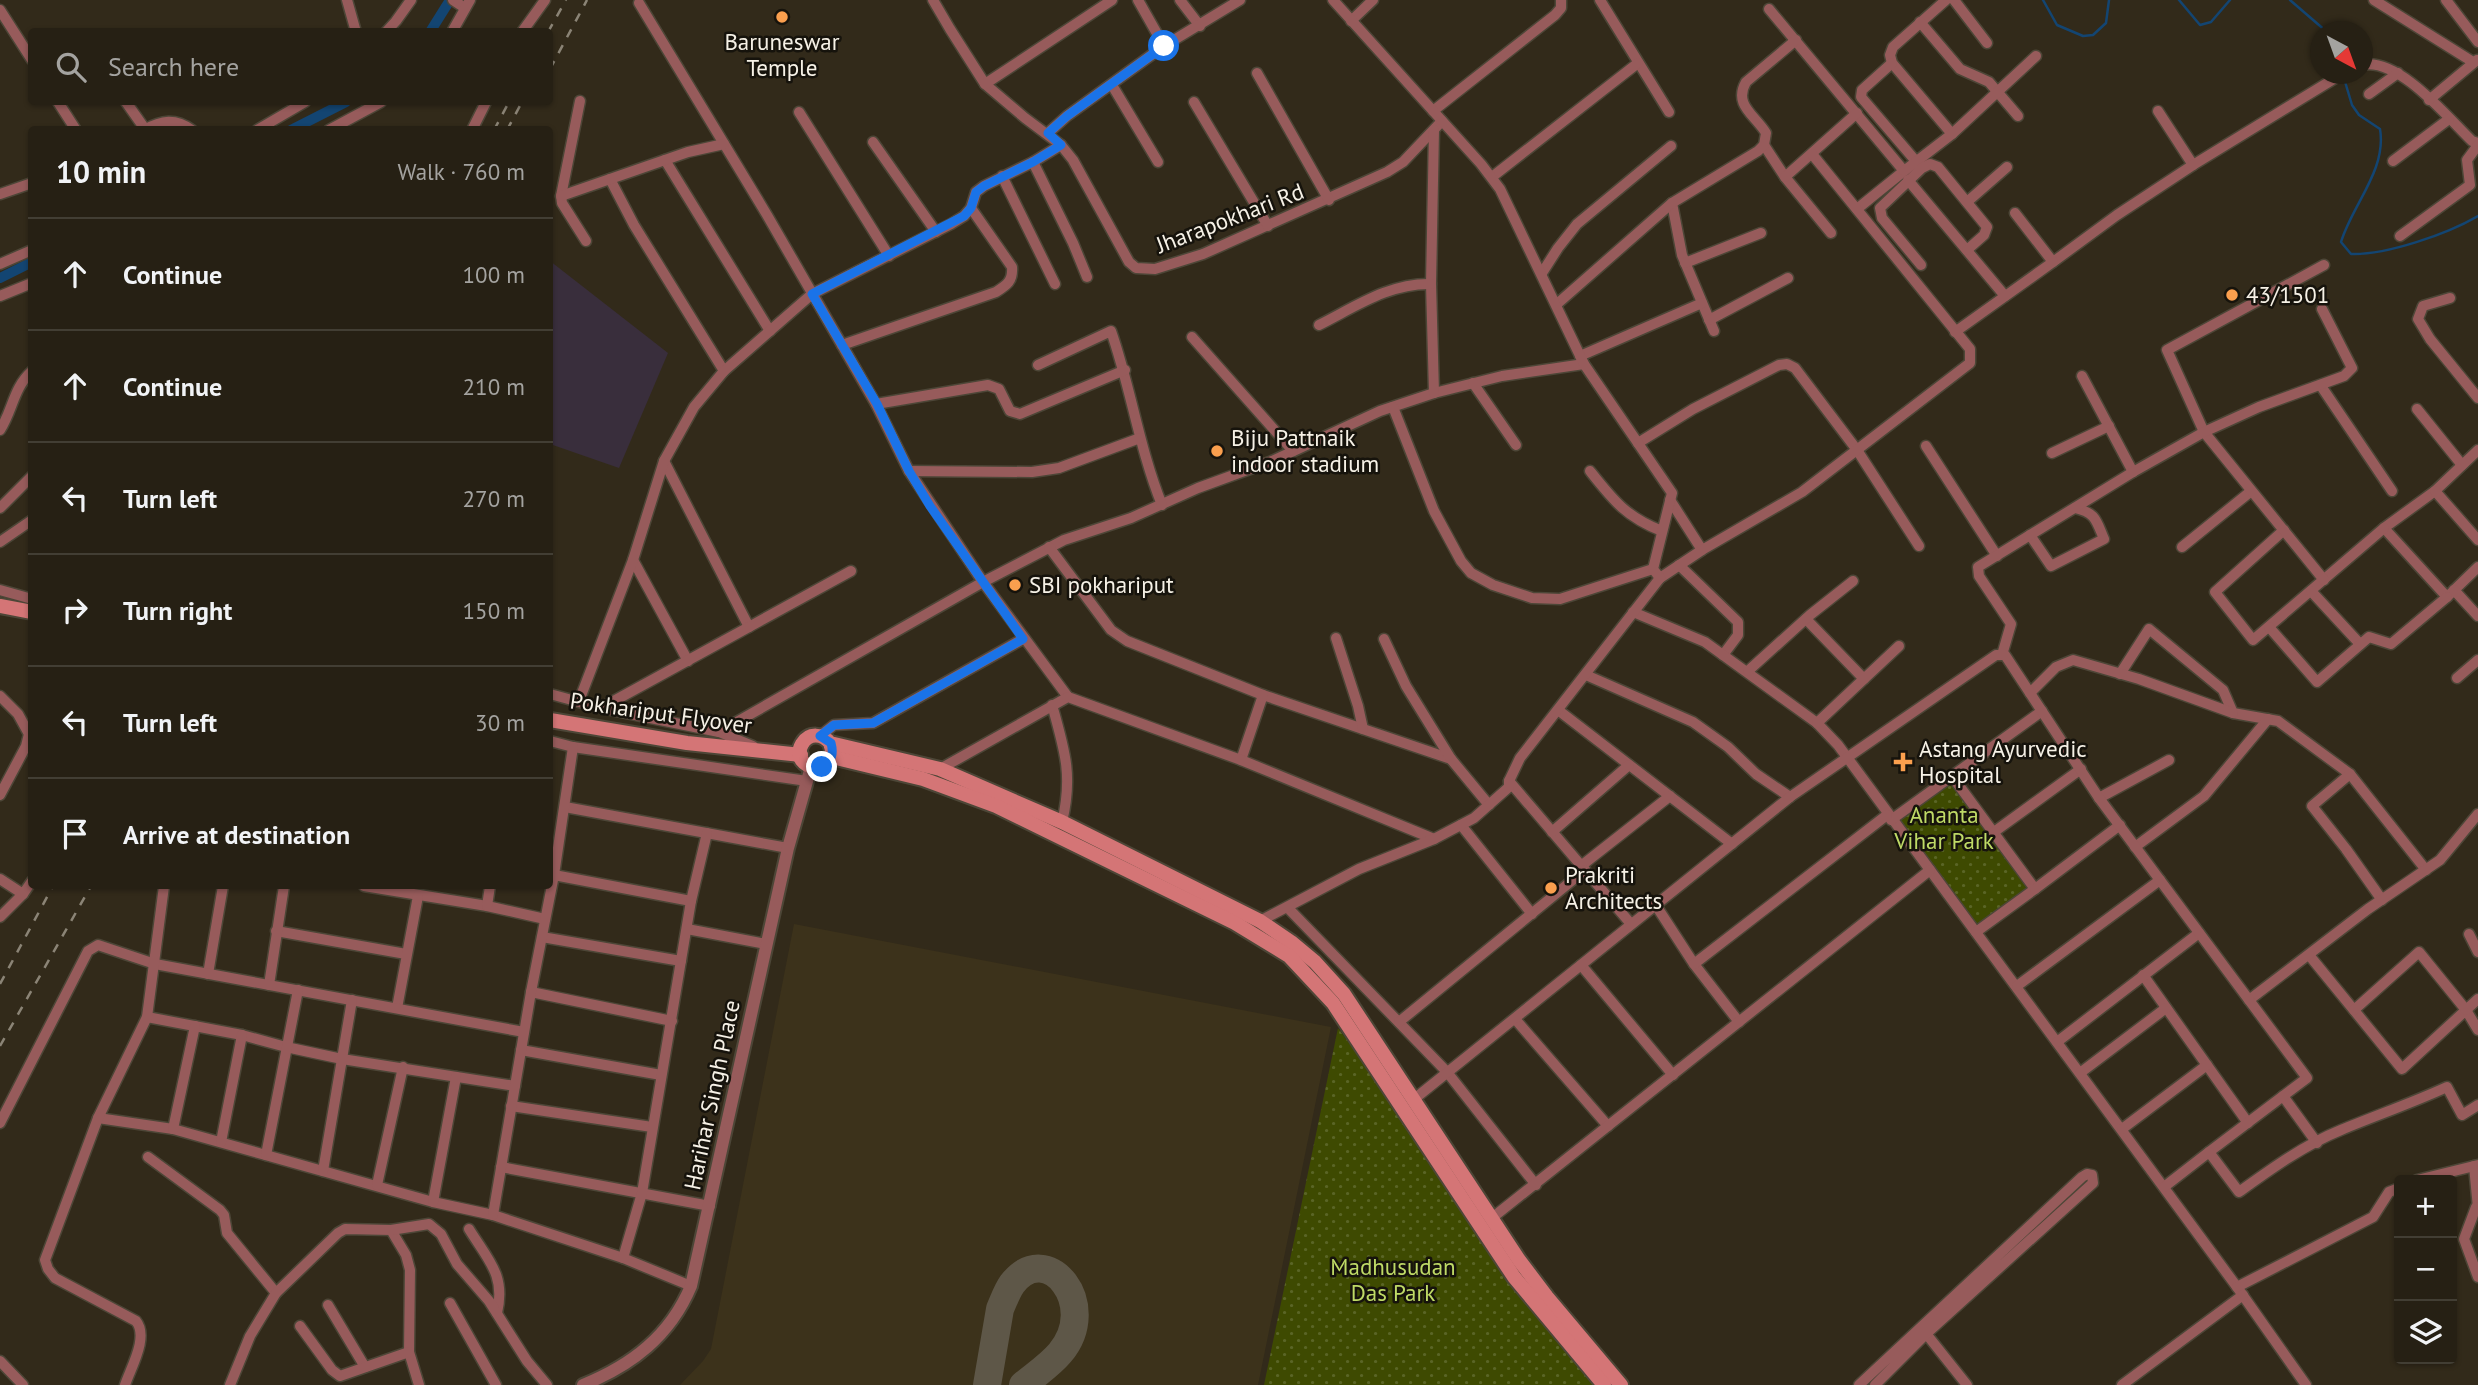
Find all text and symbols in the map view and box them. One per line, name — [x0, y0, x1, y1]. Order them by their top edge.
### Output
marker: Baruneswar Temple — [774, 9, 790, 25]
north arrow — [2310, 21, 2373, 84]
place label: Baruneswar Temple — [724, 27, 840, 82]
search box — [28, 28, 553, 105]
route start — [1148, 30, 1179, 61]
icon: search — [52, 48, 90, 86]
text: Search here — [108, 50, 239, 83]
text: 10 min — [56, 152, 146, 191]
text: Walk · 760 m — [398, 157, 525, 186]
street label: Jharapokhari Rd — [1151, 176, 1308, 259]
icon: ahead — [56, 255, 94, 293]
text: Continue — [123, 258, 222, 291]
text: 100 m — [463, 260, 525, 289]
place label: 43/1501 — [2246, 280, 2329, 309]
marker: 43/1501 — [2224, 287, 2240, 303]
icon: ahead — [56, 367, 94, 405]
text: Continue — [123, 370, 222, 403]
text: 210 m — [463, 372, 525, 401]
place label: Biju Pattnaik indoor stadium — [1231, 423, 1379, 478]
marker: Biju Pattnaik indoor stadium — [1209, 443, 1225, 459]
icon: left — [56, 479, 94, 517]
text: Turn left — [123, 482, 217, 515]
text: 270 m — [463, 484, 525, 513]
place label: SBI pokhariput — [1029, 570, 1174, 599]
marker: SBI pokhariput — [1007, 577, 1023, 593]
icon: right — [56, 591, 94, 629]
text: Turn right — [123, 594, 232, 627]
text: 150 m — [463, 596, 525, 625]
street label: Pokhariput Flyover — [568, 685, 754, 740]
icon: left — [56, 703, 94, 741]
text: Turn left — [123, 706, 217, 739]
text: 30 m — [475, 708, 525, 737]
place label: Astang Ayurvedic Hospital — [1919, 734, 2087, 789]
route end — [806, 751, 837, 782]
marker: Astang Ayurvedic Hospital — [1893, 752, 1913, 772]
park label: Ananta Vihar Park — [1893, 800, 1994, 855]
icon: arrive — [56, 815, 94, 853]
text: Arrive at destination — [123, 818, 350, 851]
place label: Prakriti Architects — [1565, 860, 1662, 915]
marker: Prakriti Architects — [1543, 880, 1559, 896]
street label: Harihar Singh Place — [677, 997, 746, 1192]
map controls — [2394, 1175, 2457, 1364]
button: + — [2394, 1175, 2457, 1238]
button: − — [2394, 1238, 2457, 1301]
park label: Madhusudan Das Park — [1330, 1252, 1456, 1307]
button: layers — [2394, 1301, 2457, 1364]

